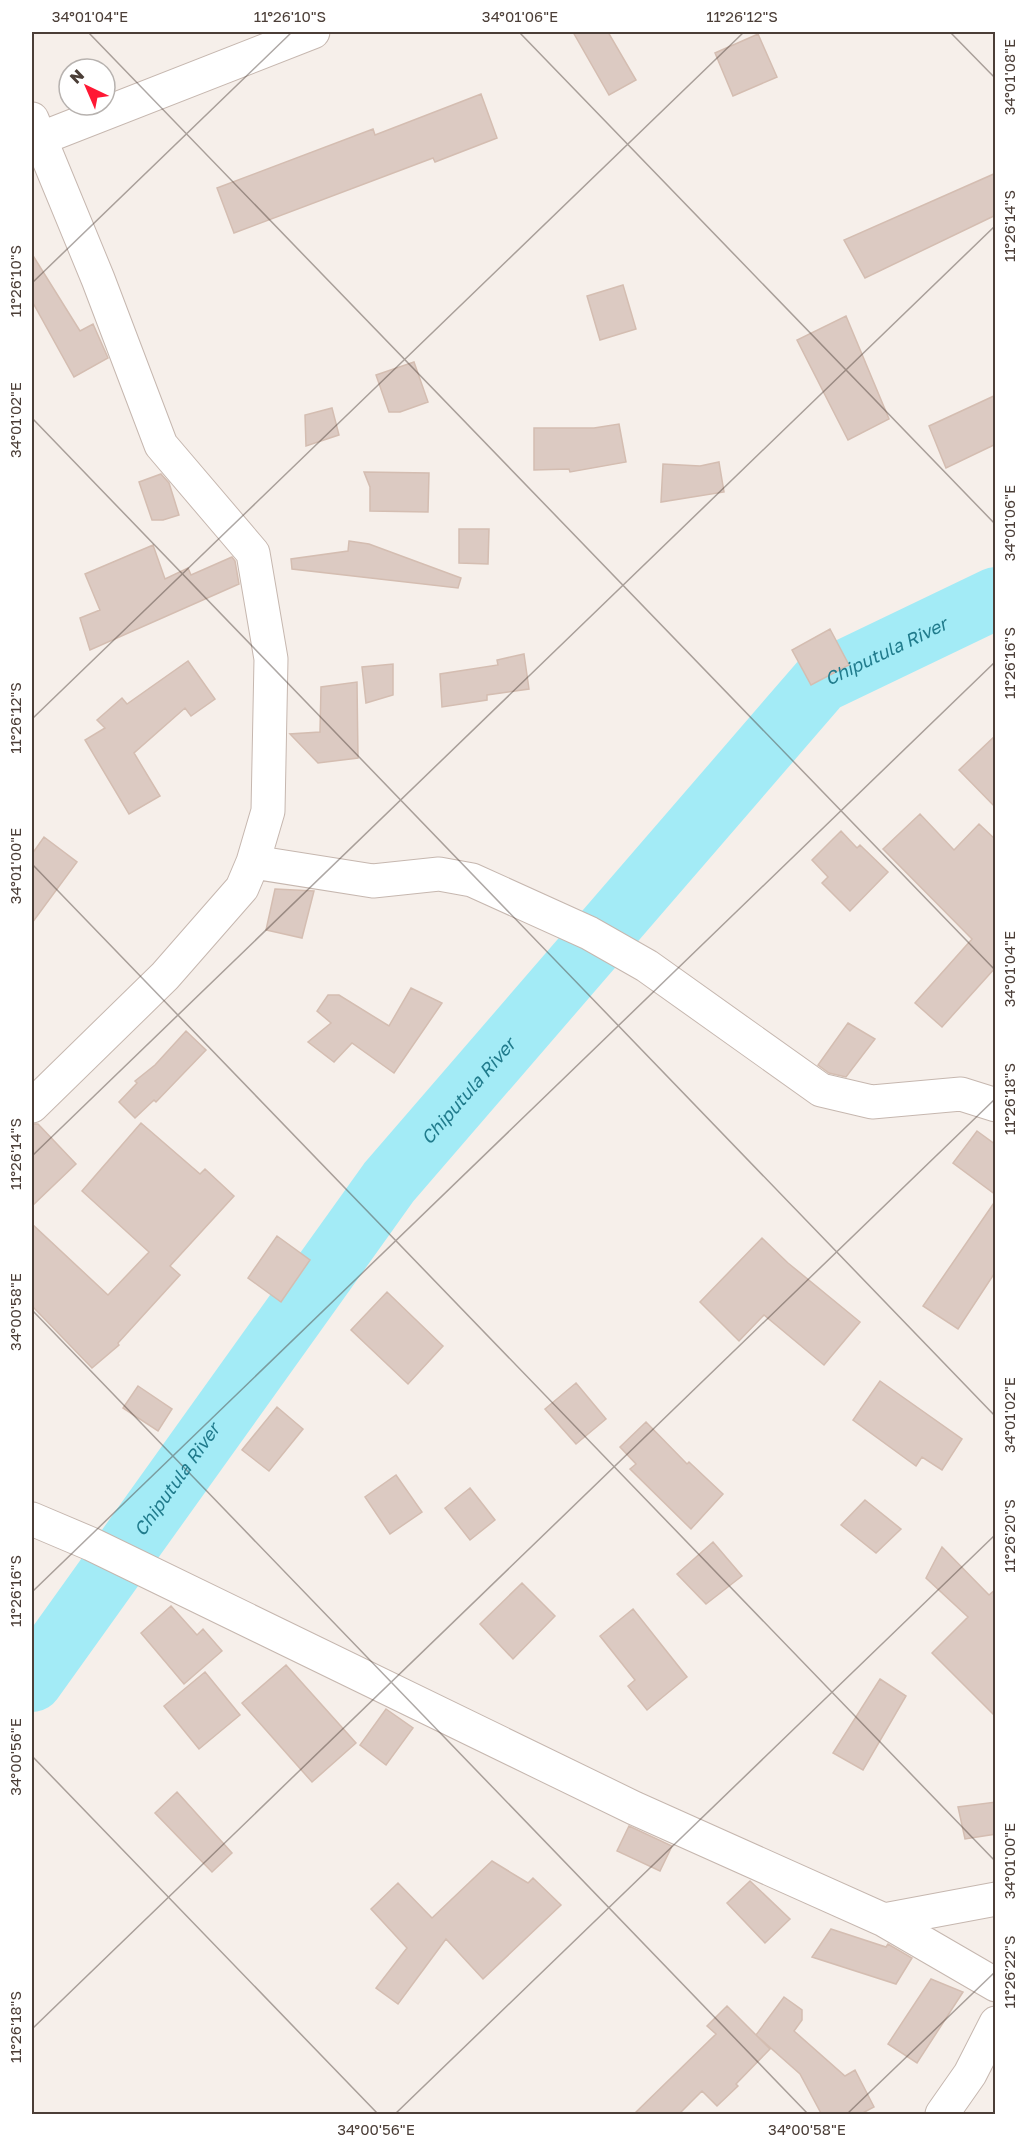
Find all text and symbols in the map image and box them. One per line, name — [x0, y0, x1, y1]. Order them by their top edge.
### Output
text: 34°01'04"E — [52, 7, 128, 25]
text: 11°26'10"S — [254, 7, 326, 25]
text: 34°01'06"E — [482, 7, 558, 25]
text: 11°26'12"S — [706, 7, 778, 25]
text: 34°01'08"E — [1000, 39, 1018, 115]
north arrow — [57, 57, 117, 117]
text: N — [65, 65, 88, 88]
text: 11°26'14"S — [1000, 190, 1018, 262]
text: 11°26'10"S — [6, 245, 24, 317]
text: 34°01'02"E — [6, 382, 24, 458]
text: 34°01'06"E — [1000, 485, 1018, 561]
water label: Chiputula River — [821, 611, 953, 690]
text: 11°26'16"S — [1000, 627, 1018, 699]
text: 11°26'12"S — [6, 682, 24, 754]
text: 34°01'00"E — [6, 828, 24, 904]
text: 34°01'04"E — [1000, 931, 1018, 1007]
water label: Chiputula River — [416, 1031, 521, 1148]
text: 11°26'18"S — [1000, 1063, 1018, 1135]
text: 11°26'14"S — [6, 1118, 24, 1190]
text: 34°00'58"E — [6, 1273, 24, 1351]
text: 34°01'02"E — [1000, 1377, 1018, 1453]
water label: Chiputula River — [129, 1416, 226, 1540]
text: 11°26'20"S — [1000, 1499, 1018, 1573]
text: 11°26'16"S — [6, 1555, 24, 1627]
text: 34°00'56"E — [6, 1718, 24, 1796]
text: 34°01'00"E — [1000, 1823, 1018, 1899]
text: 11°26'22"S — [1000, 1935, 1018, 2009]
text: 11°26'18"S — [6, 1991, 24, 2063]
text: 34°00'56"E — [337, 2120, 415, 2138]
text: 34°00'58"E — [768, 2120, 846, 2138]

